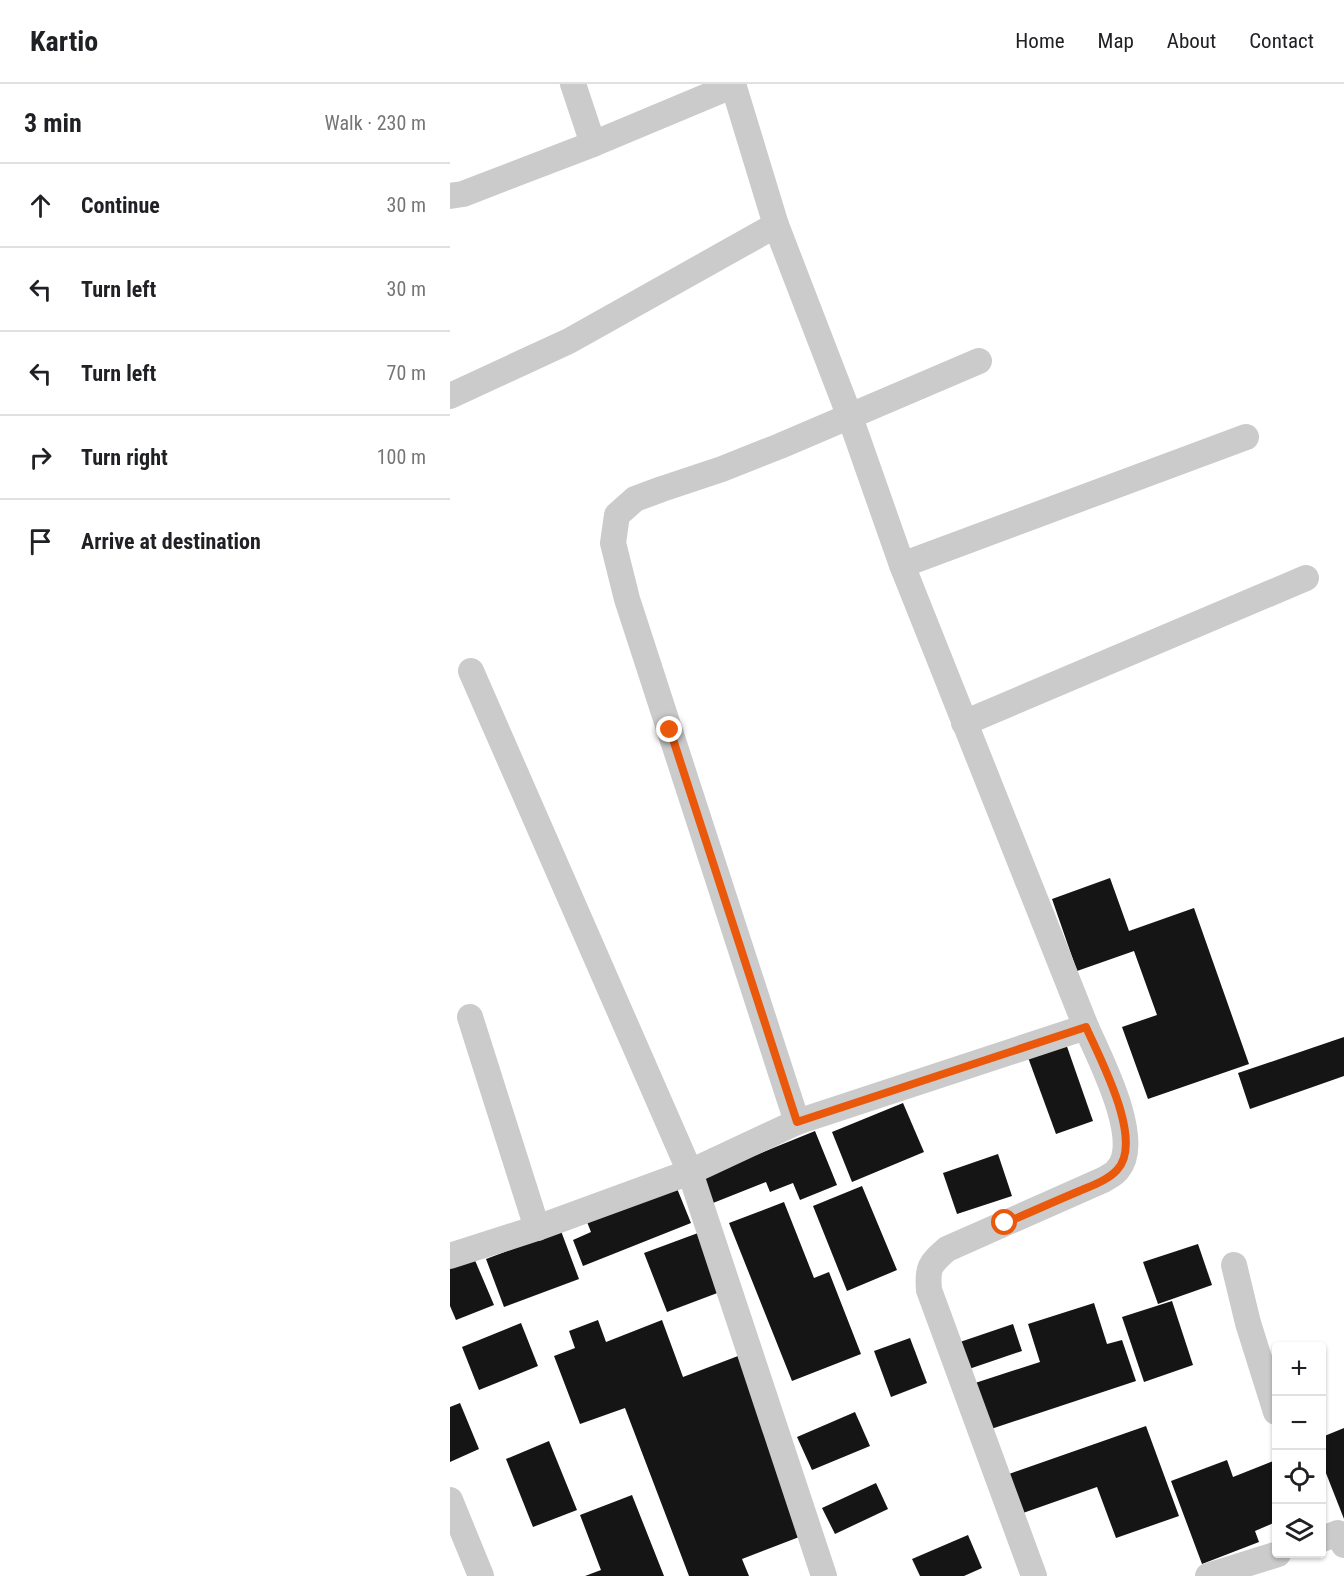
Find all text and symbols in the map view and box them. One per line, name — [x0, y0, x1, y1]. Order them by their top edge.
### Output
text: Kartio — [30, 25, 98, 58]
text: Home — [1015, 29, 1065, 53]
text: Map — [1098, 29, 1134, 53]
text: About — [1167, 29, 1216, 53]
text: Contact — [1249, 29, 1314, 53]
text: 3 min — [24, 108, 82, 138]
text: Walk · 230 m — [325, 111, 426, 135]
icon: ahead — [24, 189, 57, 222]
text: Continue — [81, 193, 160, 218]
text: 30 m — [387, 193, 426, 217]
icon: left — [24, 273, 57, 306]
text: Turn left — [81, 277, 156, 302]
text: 30 m — [387, 277, 426, 301]
icon: left — [24, 357, 57, 390]
text: Turn left — [81, 361, 156, 386]
text: 70 m — [387, 361, 426, 385]
icon: right — [24, 441, 57, 474]
text: Turn right — [81, 445, 168, 470]
text: 100 m — [377, 445, 426, 469]
icon: arrive — [24, 525, 57, 558]
text: Arrive at destination — [81, 529, 261, 554]
route end — [656, 716, 682, 742]
route start — [991, 1209, 1017, 1235]
map controls — [1272, 1342, 1326, 1558]
button: + — [1272, 1342, 1326, 1396]
button: − — [1272, 1396, 1326, 1450]
button: locate — [1272, 1450, 1326, 1504]
button: layers — [1272, 1504, 1326, 1558]

